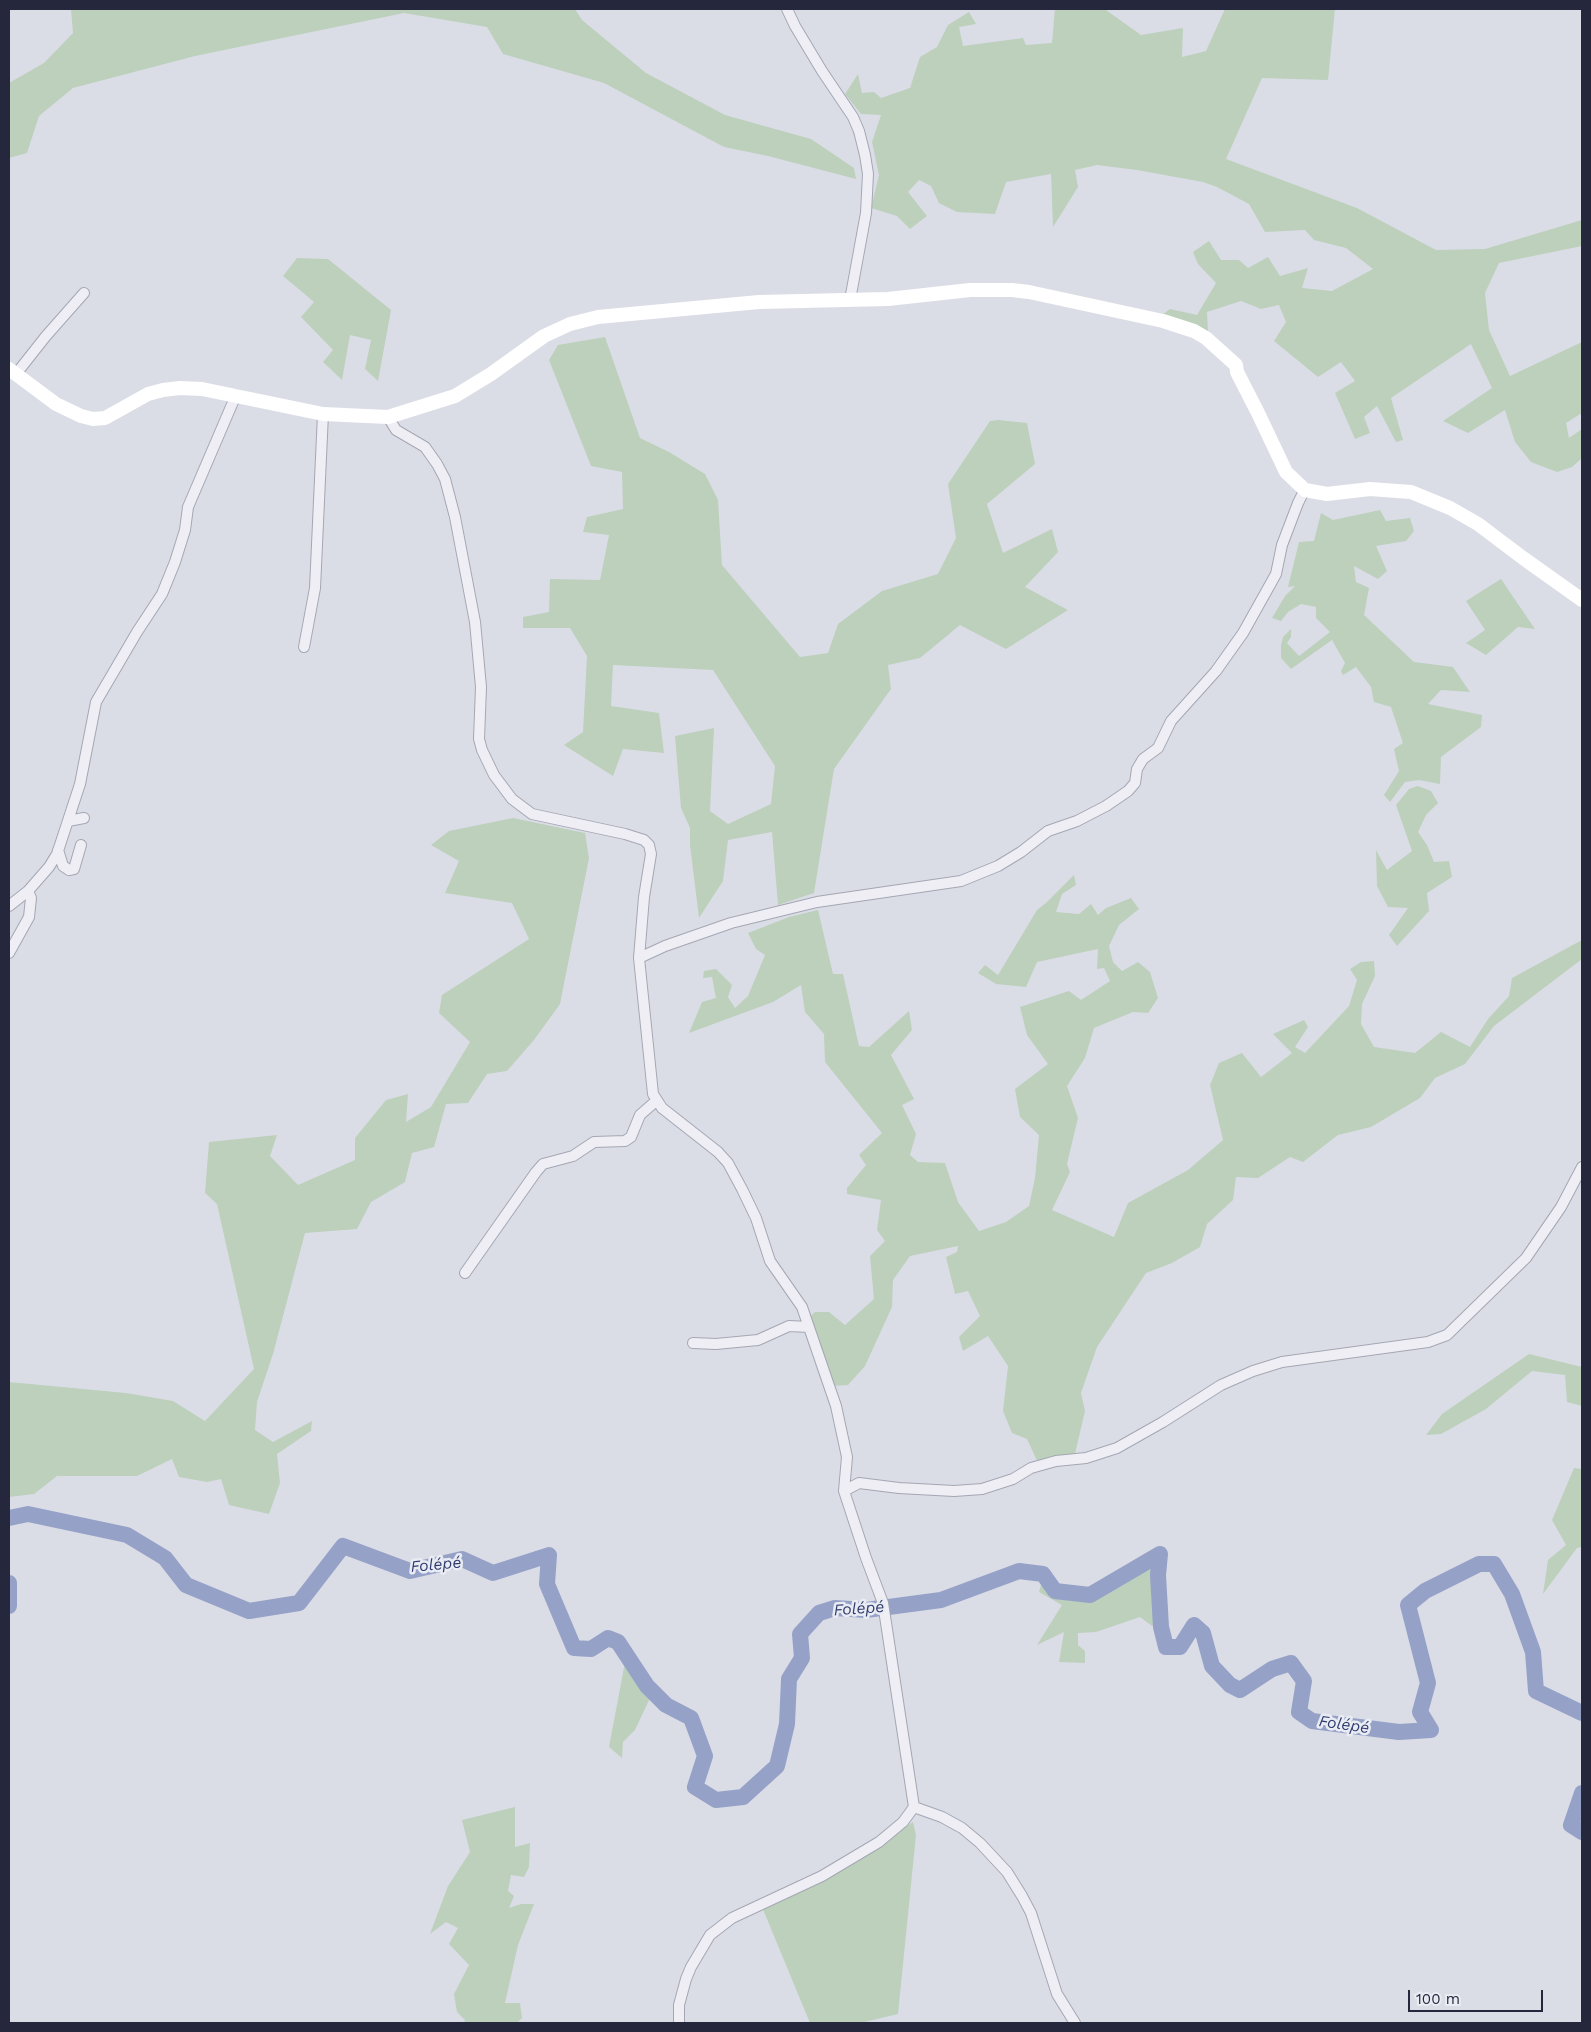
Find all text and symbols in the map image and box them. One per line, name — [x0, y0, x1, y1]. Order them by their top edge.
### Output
water label: Folépé — [410, 1553, 462, 1577]
water label: Folépé — [833, 1598, 885, 1620]
water label: Folépé — [1317, 1712, 1371, 1738]
scale bar — [1411, 1980, 1546, 2012]
text: 100 m — [1416, 1990, 1460, 2008]

